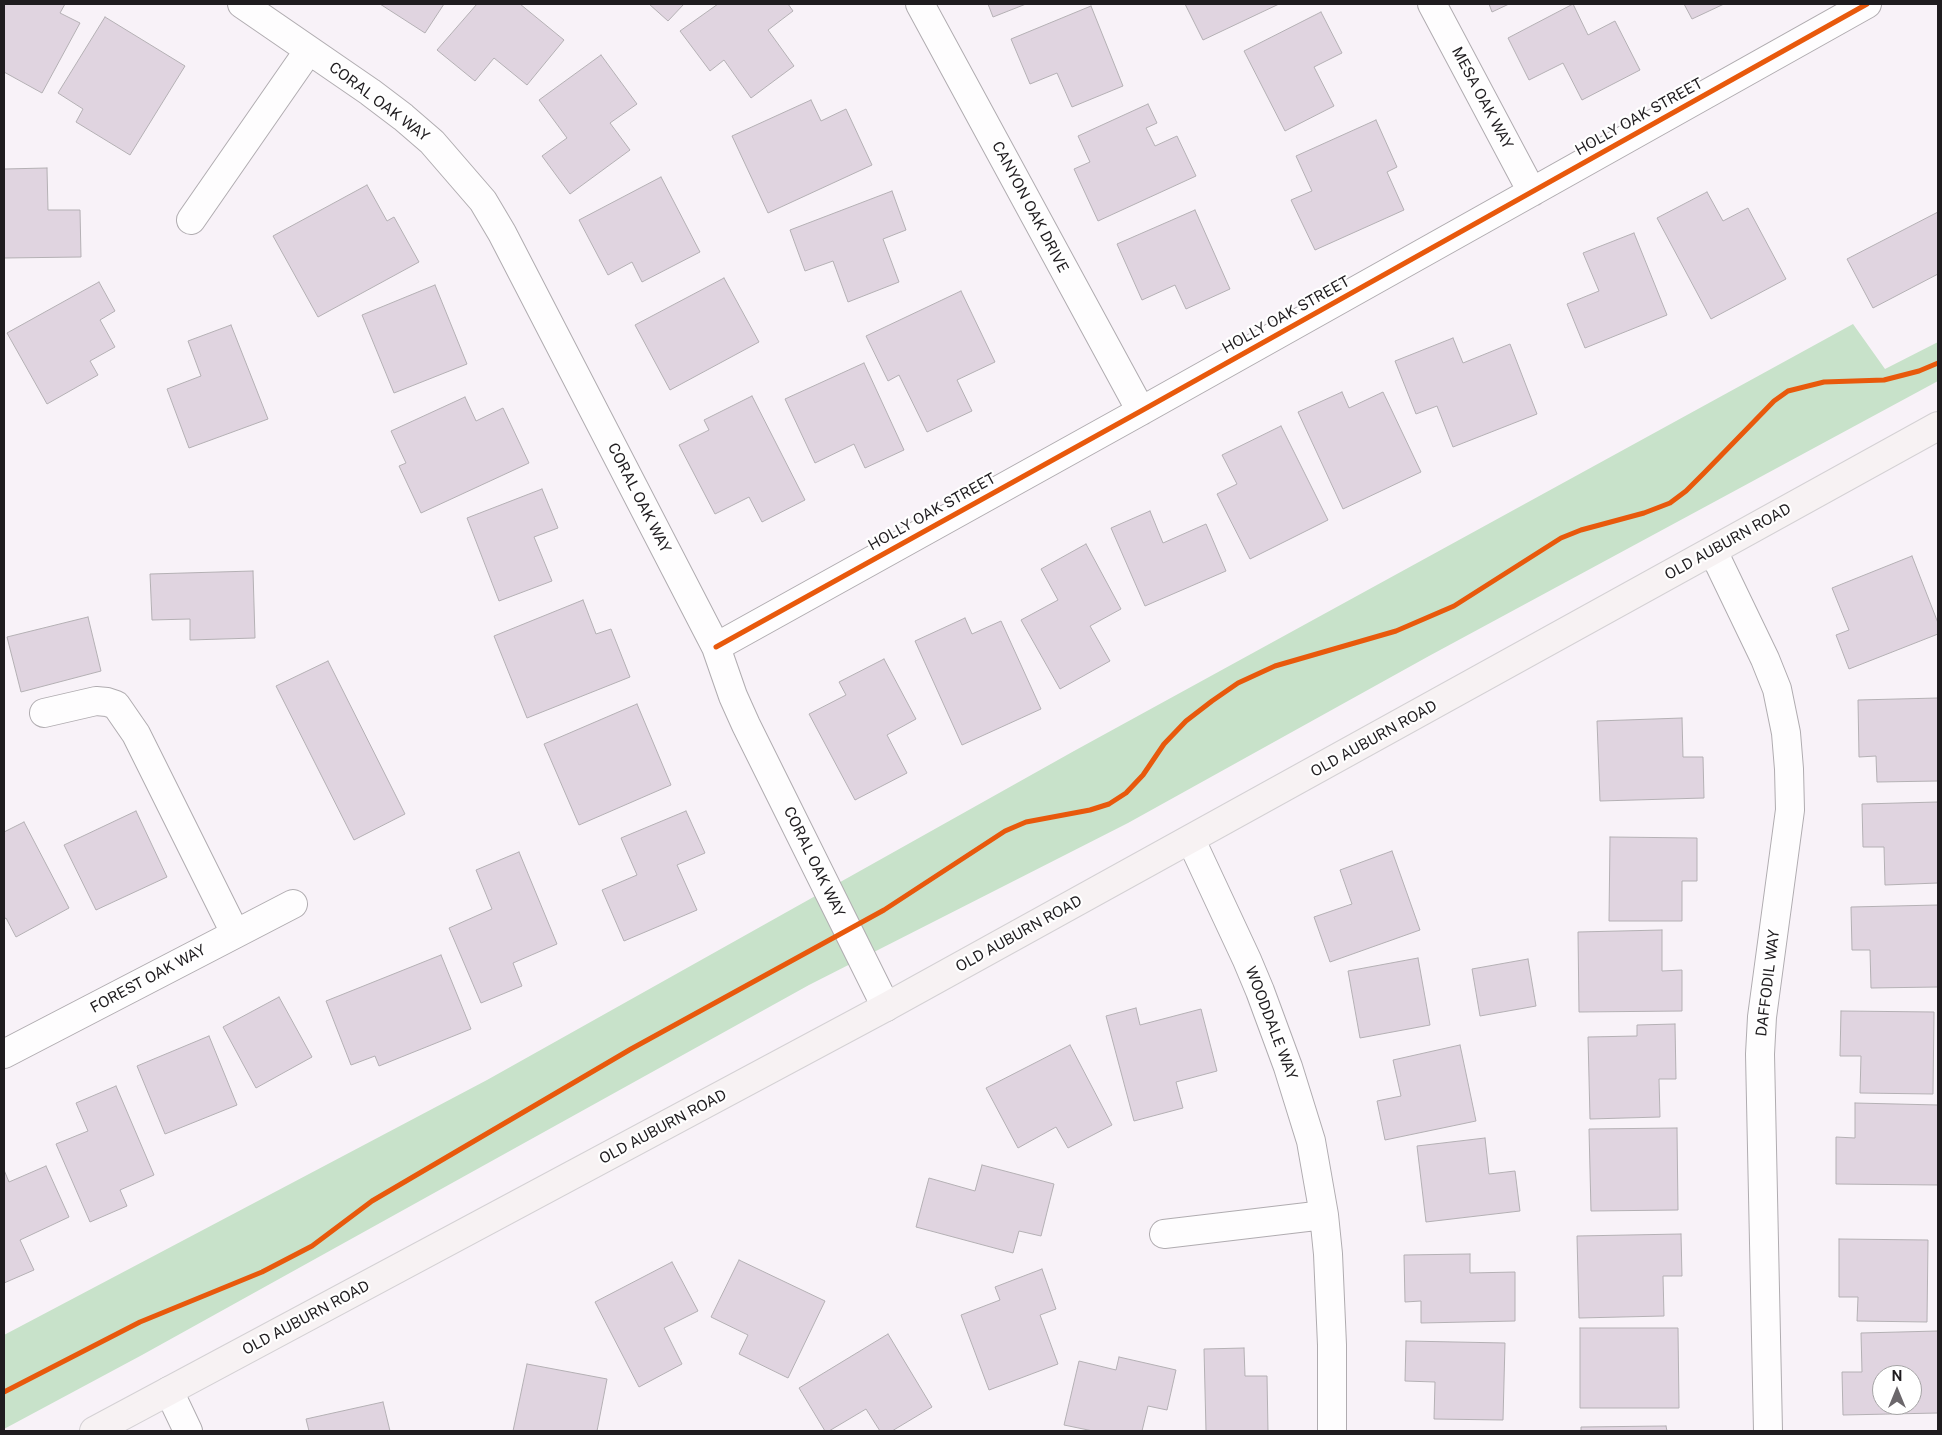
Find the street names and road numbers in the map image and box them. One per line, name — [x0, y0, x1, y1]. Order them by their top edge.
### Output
street label: MESA OAK WAY — [1448, 44, 1516, 152]
street label: CORAL OAK WAY — [325, 58, 433, 146]
street label: HOLLY OAK STREET — [1572, 74, 1706, 160]
street label: CANYON OAK DRIVE — [988, 138, 1072, 276]
street label: HOLLY OAK STREET — [1219, 272, 1353, 358]
street label: CORAL OAK WAY — [604, 440, 674, 556]
street label: HOLLY OAK STREET — [865, 469, 999, 555]
street label: OLD AUBURN ROAD — [1662, 500, 1794, 584]
street label: OLD AUBURN ROAD — [1308, 697, 1440, 781]
street label: CORAL OAK WAY — [779, 804, 849, 920]
street label: OLD AUBURN ROAD — [953, 892, 1085, 976]
street label: DAFFODIL WAY — [1753, 928, 1783, 1038]
street label: FOREST OAK WAY — [87, 941, 209, 1017]
street label: WOODDALE WAY — [1241, 964, 1301, 1082]
street label: OLD AUBURN ROAD — [596, 1086, 730, 1168]
street label: OLD AUBURN ROAD — [239, 1277, 373, 1359]

